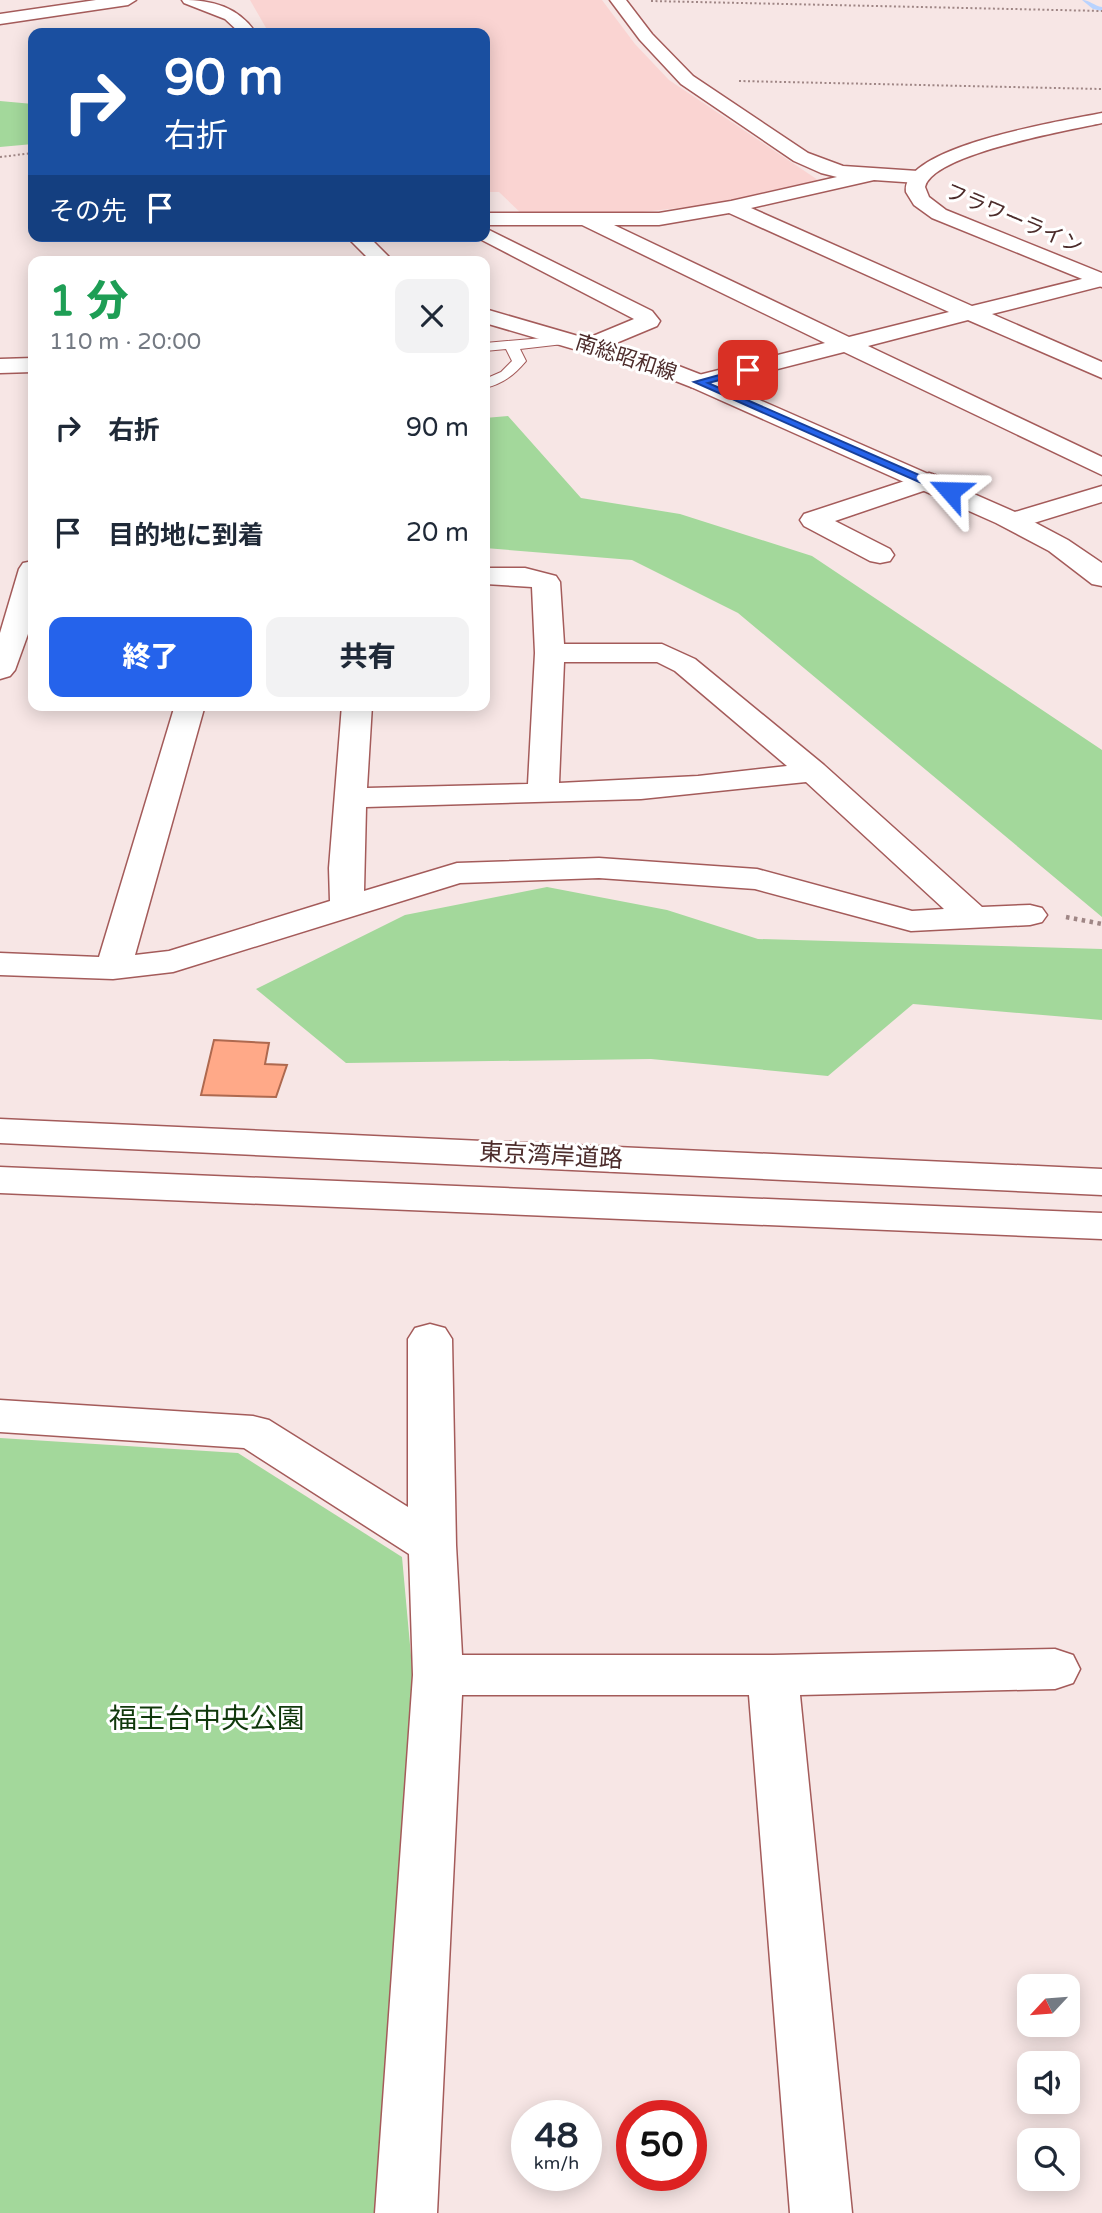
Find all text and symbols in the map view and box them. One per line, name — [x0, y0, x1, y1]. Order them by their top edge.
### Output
text: 90 m — [164, 49, 283, 108]
icon: right — [49, 56, 140, 147]
text: 右折 — [164, 117, 228, 155]
street label: フラワーライン — [941, 179, 1087, 259]
icon: arrive — [141, 189, 179, 227]
text: その先 — [49, 196, 127, 227]
text: 1 分 — [49, 276, 128, 327]
button: close — [395, 279, 469, 353]
text: 110 m · 20:00 — [49, 328, 201, 356]
street label: 南総昭和線 — [572, 330, 680, 386]
pin — [718, 340, 778, 400]
icon: arrive — [729, 351, 767, 389]
icon: right — [49, 409, 87, 447]
text: 90 m — [406, 412, 469, 443]
text: 右折 — [108, 415, 160, 446]
position arrow — [913, 454, 987, 528]
icon: arrive — [49, 514, 87, 552]
text: 20 m — [406, 517, 469, 548]
text: 目的地に到着 — [108, 520, 264, 551]
button: 終了 — [49, 617, 252, 697]
button: 共有 — [266, 617, 469, 697]
street label: 東京湾岸道路 — [478, 1138, 624, 1174]
park label: 福王台中央公園 — [109, 1702, 305, 1736]
north arrow — [1017, 1974, 1080, 2037]
map controls — [1017, 1974, 1080, 2191]
button: sound — [1017, 2051, 1080, 2114]
speed limit sign: 50 — [616, 2100, 707, 2191]
text: 48 — [535, 2115, 578, 2157]
button: search — [1017, 2128, 1080, 2191]
text: km/h — [534, 2152, 579, 2174]

